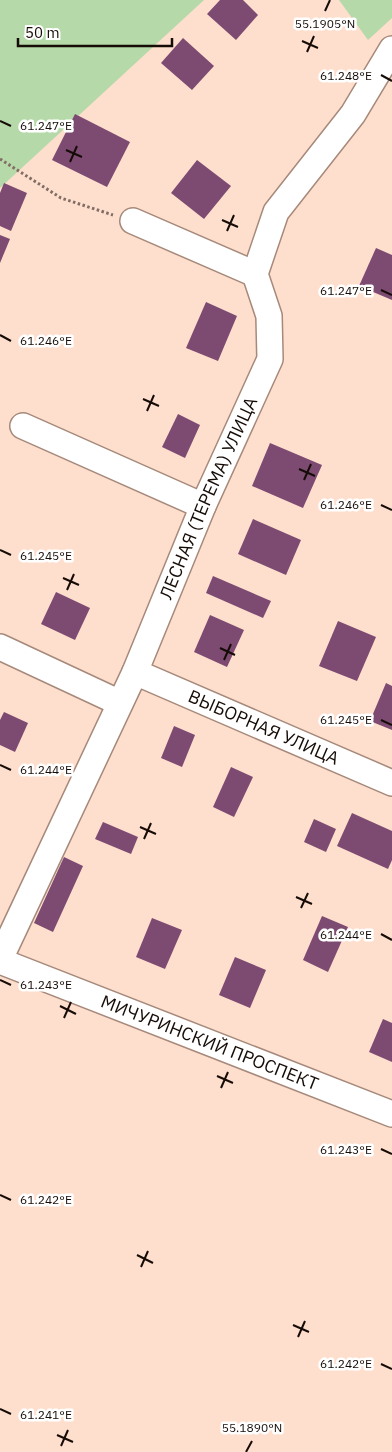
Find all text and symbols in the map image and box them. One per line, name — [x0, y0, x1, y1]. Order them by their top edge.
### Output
scale bar — [18, 15, 171, 47]
text: 55.1905°N — [295, 16, 355, 31]
text: 50 m — [25, 23, 60, 42]
text: 61.248°E — [320, 68, 372, 83]
text: 61.247°E — [20, 118, 72, 133]
text: 61.247°E — [320, 283, 372, 298]
text: 61.246°E — [20, 333, 72, 348]
street label: ЛЕСНАЯ (ТЕРЕМА) УЛИЦА — [154, 393, 262, 603]
text: 61.246°E — [320, 497, 372, 512]
text: 61.245°E — [20, 548, 72, 563]
street label: ВЫБОРНАЯ УЛИЦА — [185, 684, 343, 770]
text: 61.245°E — [320, 712, 372, 727]
text: 61.244°E — [20, 762, 72, 777]
text: 61.244°E — [320, 927, 372, 942]
text: 61.243°E — [20, 977, 72, 992]
street label: МИЧУРИНСКИЙ ПРОСПЕКТ — [98, 990, 322, 1095]
text: 61.243°E — [320, 1142, 372, 1157]
text: 61.242°E — [20, 1192, 72, 1207]
text: 61.242°E — [320, 1356, 372, 1371]
text: 61.241°E — [20, 1407, 72, 1422]
text: 55.1890°N — [222, 1420, 282, 1435]

